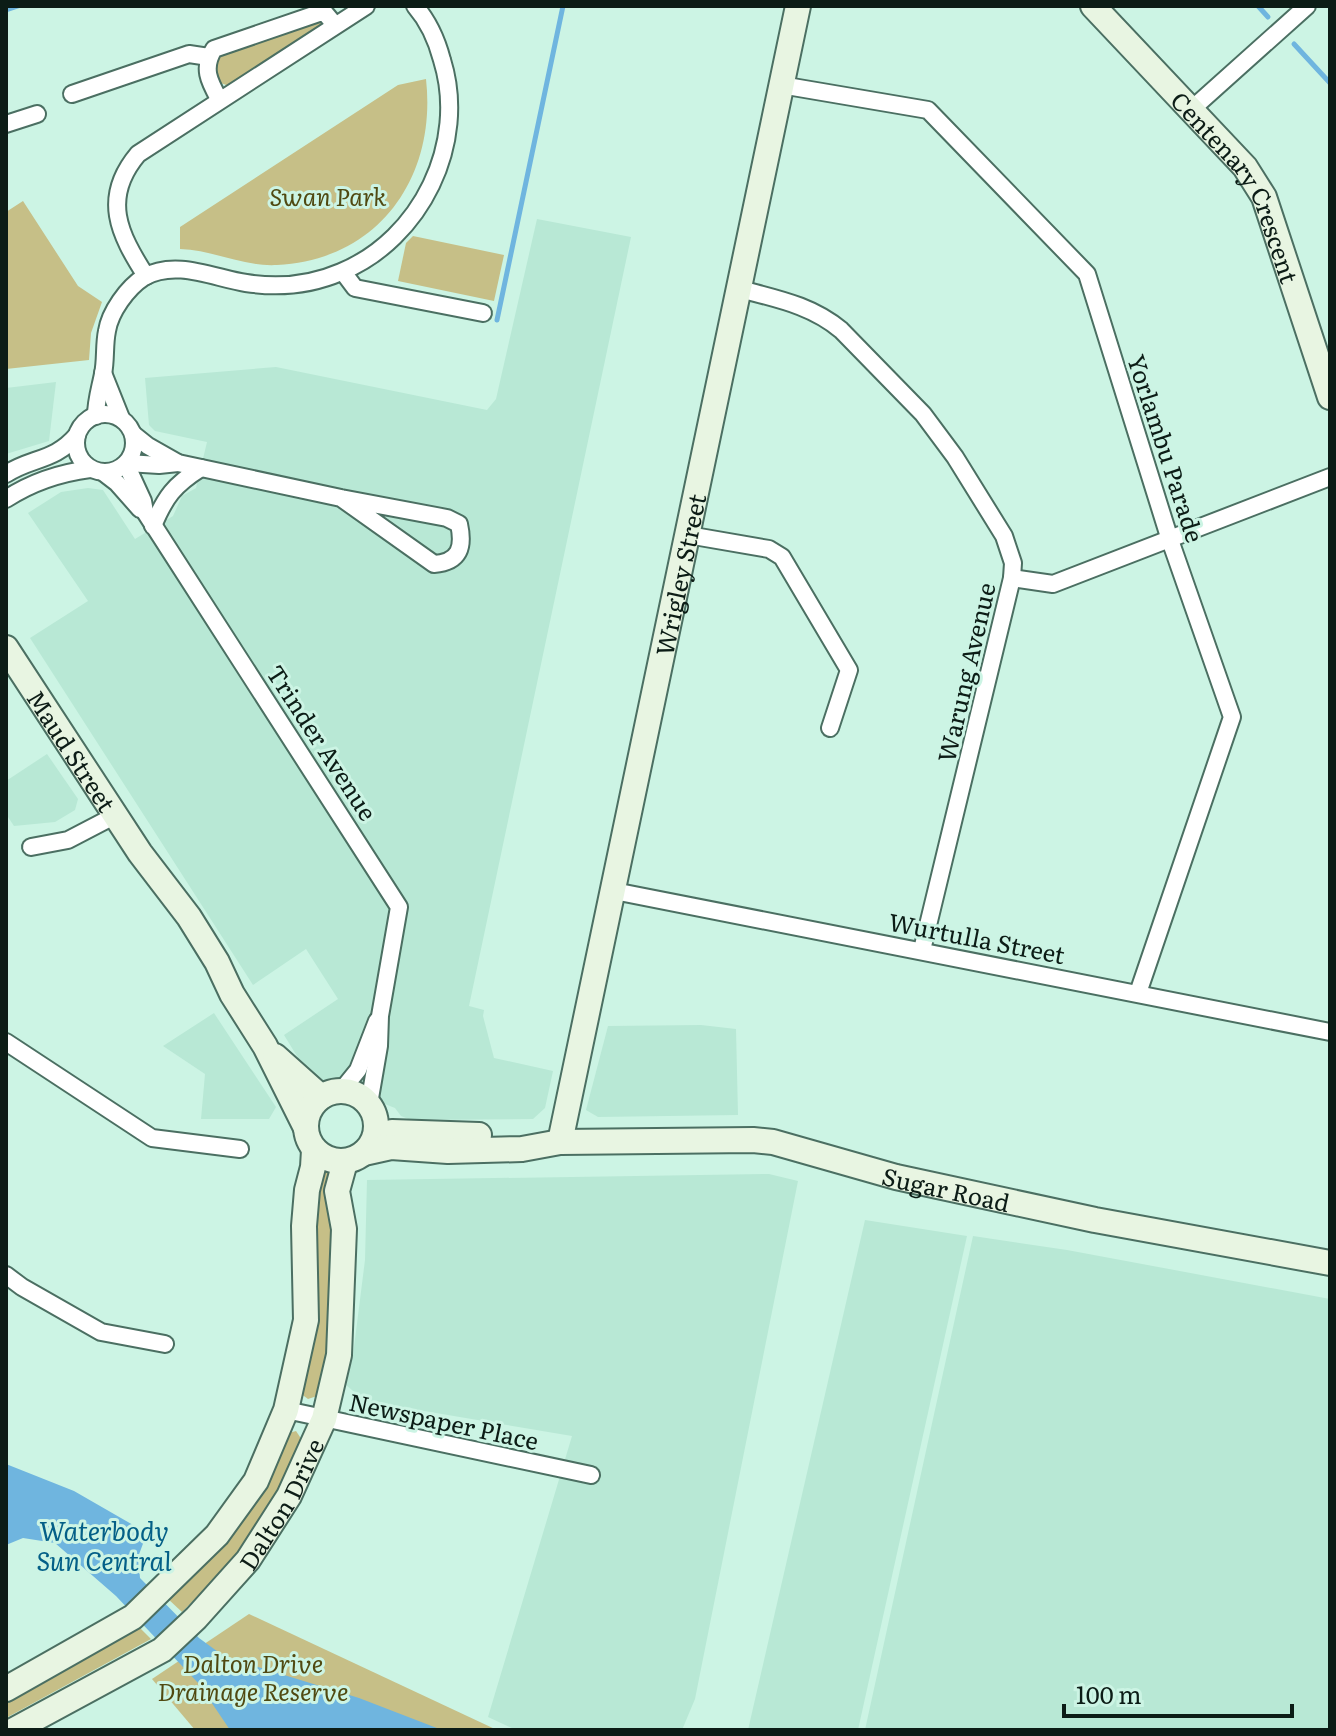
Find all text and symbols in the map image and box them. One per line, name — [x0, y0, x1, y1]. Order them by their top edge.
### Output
street label: Centenary Crescent — [1164, 83, 1309, 288]
park label: Swan Park — [270, 178, 387, 213]
street label: Yorlambu Parade — [1120, 350, 1214, 546]
street label: Wrigley Street — [645, 490, 713, 659]
street label: Warung Avenue — [927, 579, 1003, 765]
street label: Trinder Avenue — [260, 657, 386, 827]
street label: Maud Street — [20, 682, 126, 818]
street label: Wurtulla Street — [886, 903, 1068, 971]
street label: Sugar Road — [878, 1157, 1014, 1219]
street label: Newspaper Place — [346, 1383, 542, 1457]
street label: Dalton Drive — [229, 1432, 331, 1576]
water label: Waterbody Sun Central — [36, 1510, 172, 1579]
park label: Dalton Drive Drainage Reserve — [158, 1645, 348, 1708]
scale bar — [1064, 1668, 1292, 1718]
text: 100 m — [1076, 1676, 1142, 1711]

